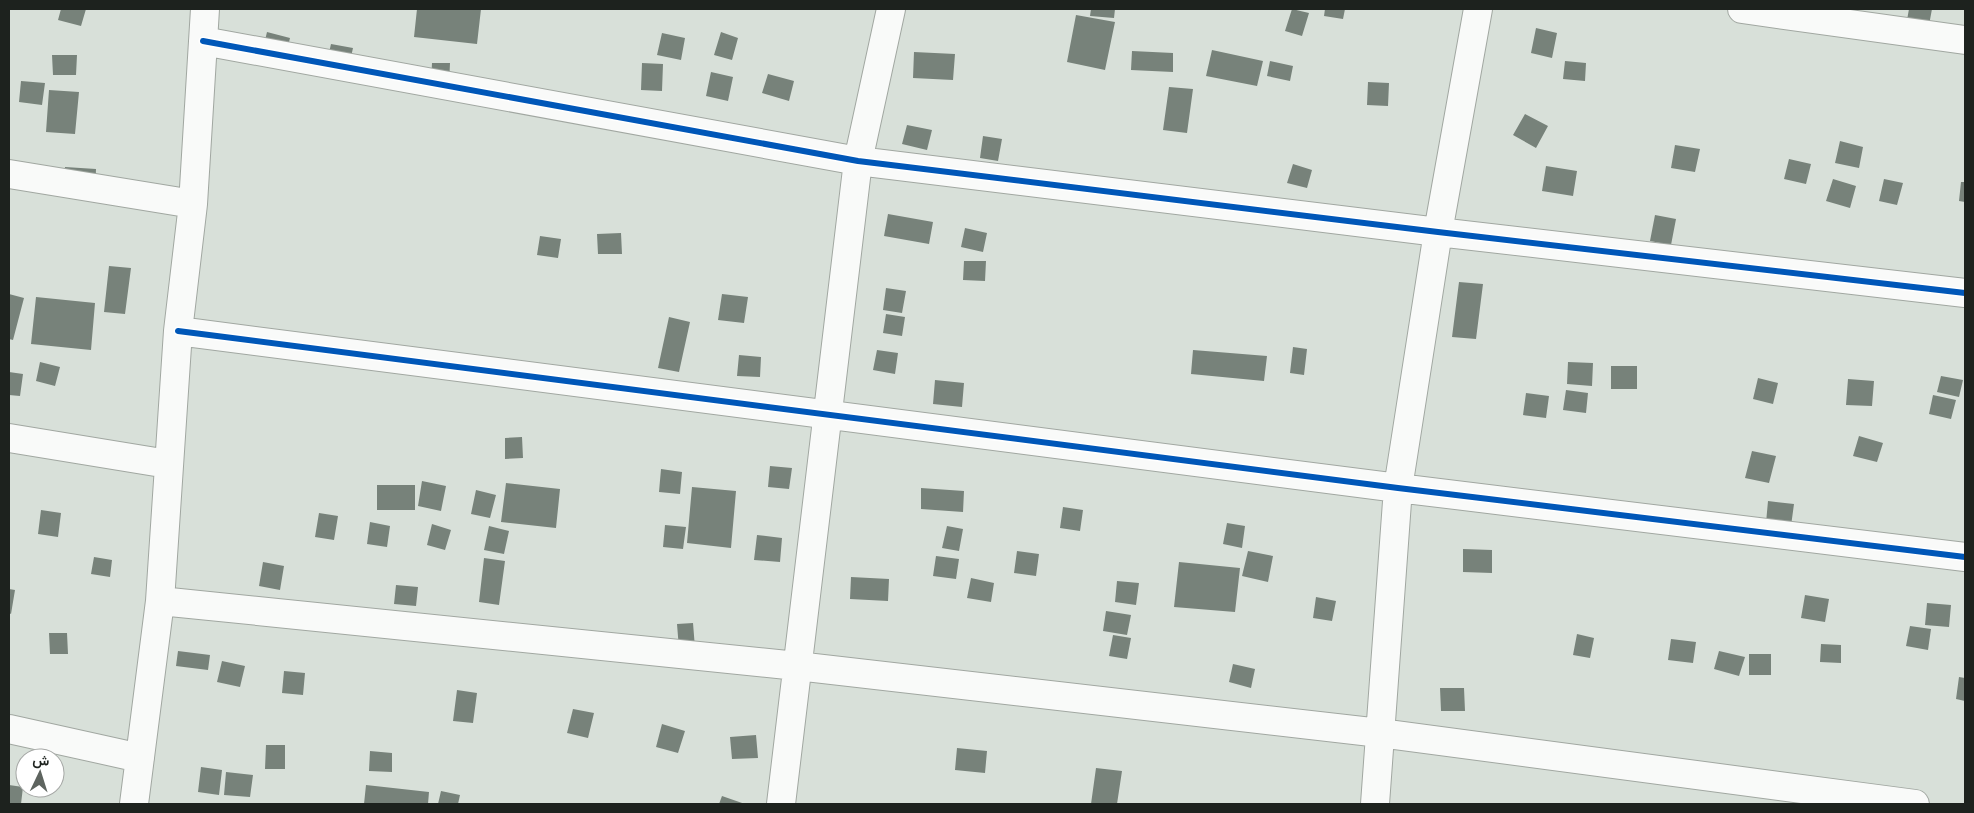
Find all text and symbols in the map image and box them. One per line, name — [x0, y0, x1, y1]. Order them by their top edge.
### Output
north arrow — [15, 748, 65, 798]
text: ش — [32, 751, 50, 770]

